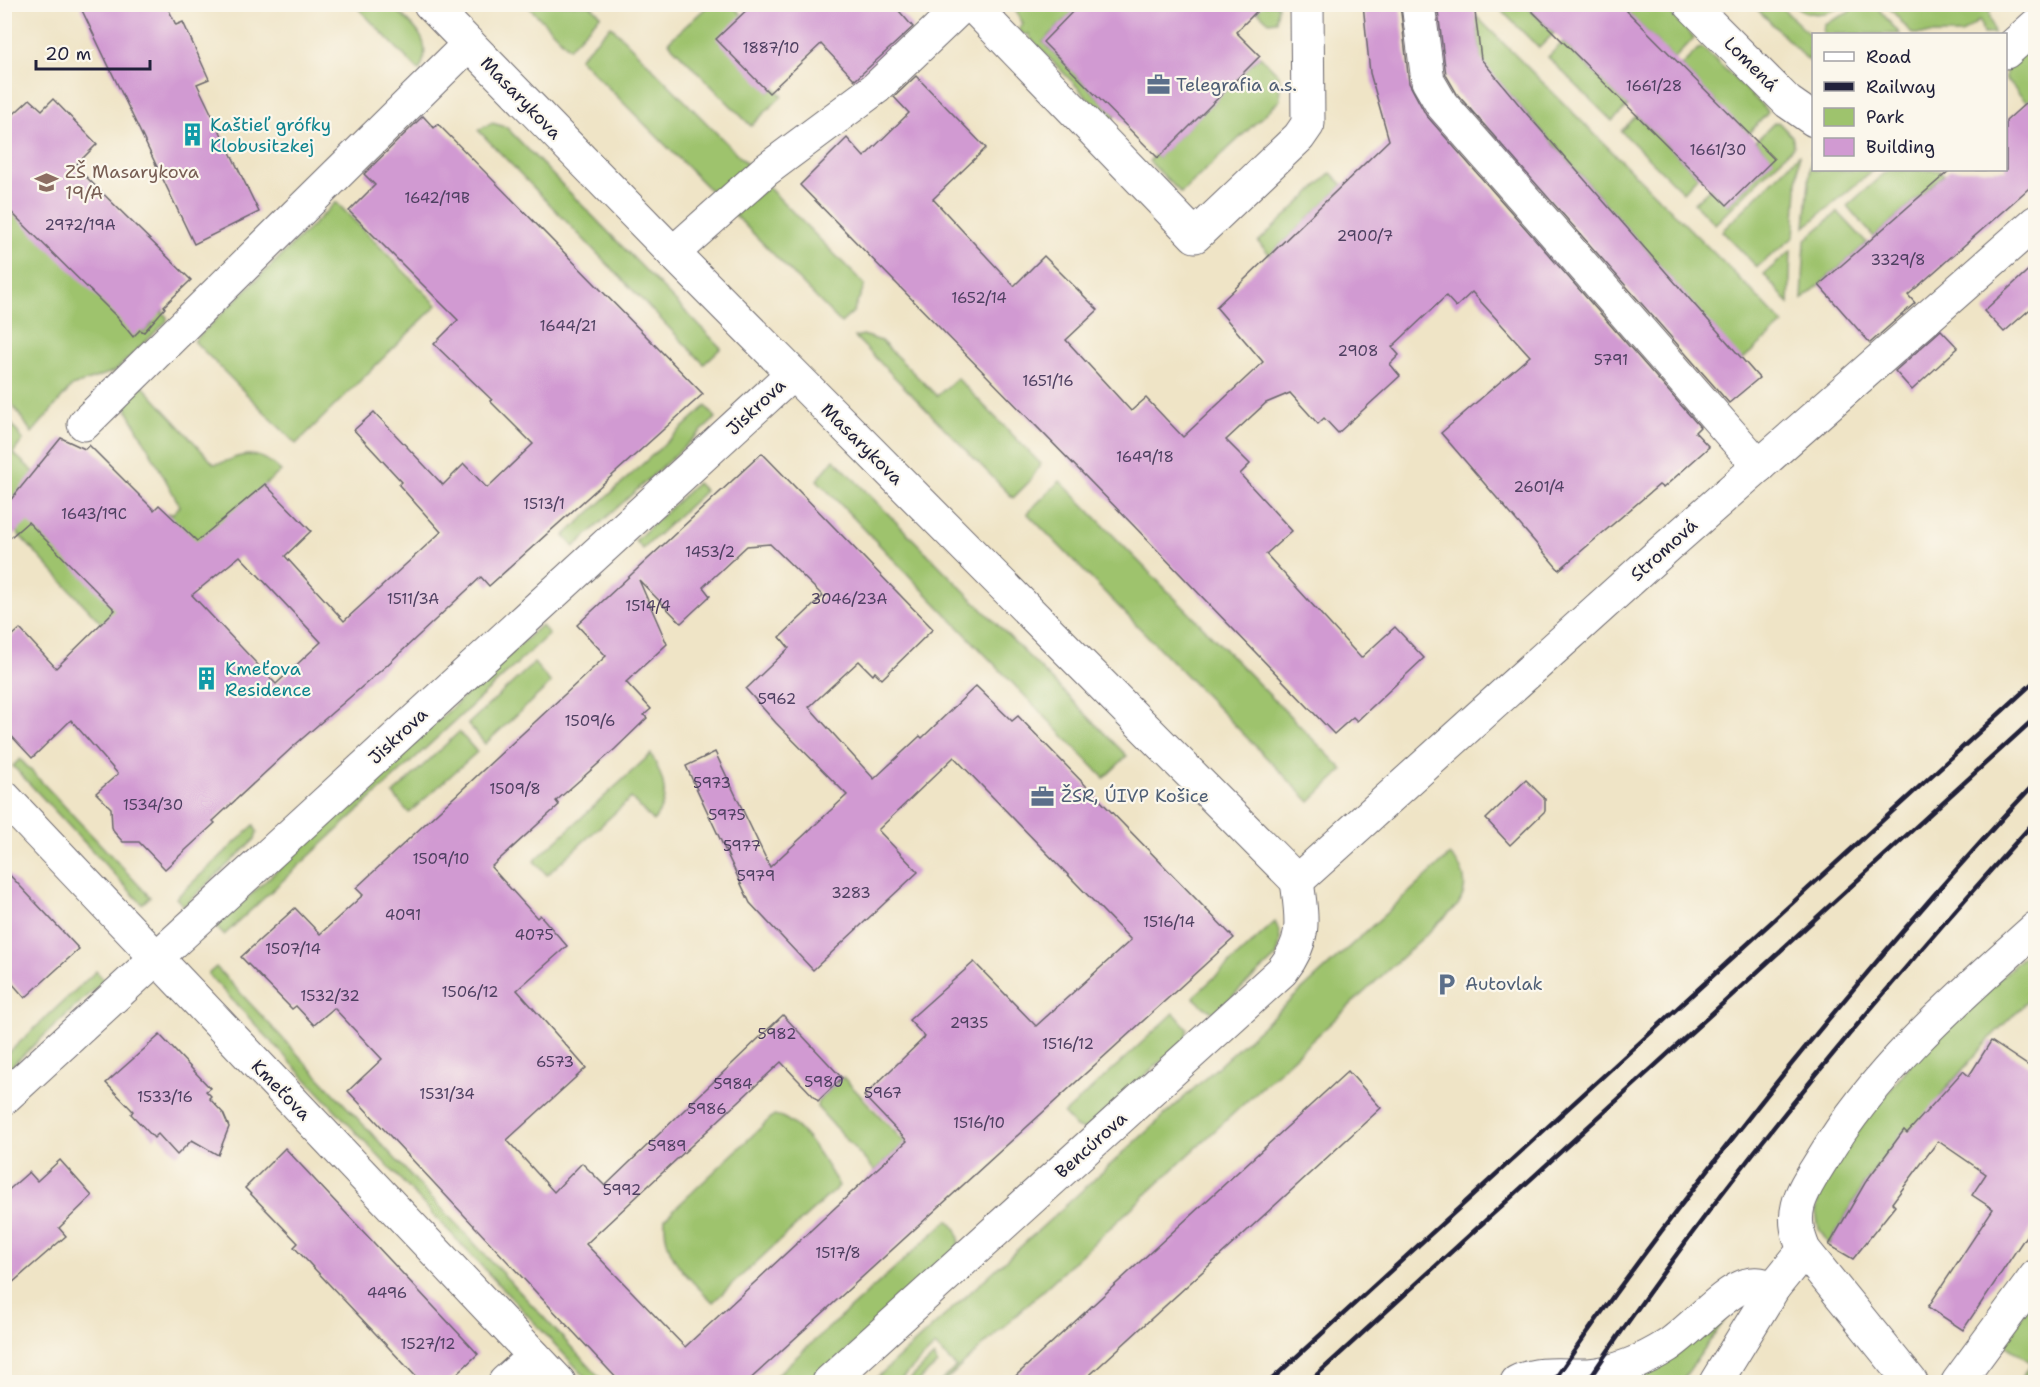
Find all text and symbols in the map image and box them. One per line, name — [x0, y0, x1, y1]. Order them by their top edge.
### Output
street label: Lomená — [1719, 32, 1783, 96]
scale bar — [36, 33, 150, 71]
legend — [1812, 33, 2007, 171]
house number: 1887/10 — [742, 38, 800, 58]
text: 20 m — [45, 42, 91, 66]
text: Road — [1866, 45, 1911, 69]
street label: Masarykova — [475, 51, 567, 145]
office icon: Telegrafia a.s. — [1145, 72, 1171, 98]
place label: Telegrafia a.s. — [1176, 73, 1297, 97]
text: Railway — [1866, 75, 1936, 99]
house number: 1661/28 — [1626, 76, 1682, 96]
text: Park — [1866, 105, 1905, 129]
place label: Kaštieľ grófky Klobusitzkej — [210, 113, 331, 158]
building icon: Kaštieľ grófky Klobusitzkej — [179, 122, 205, 148]
text: Building — [1866, 135, 1935, 159]
house number: 1661/30 — [1690, 140, 1747, 160]
place label: ZŠ Masarykova 19/A — [65, 160, 199, 205]
school or university icon: ZŠ Masarykova 19/A — [34, 169, 60, 195]
house number: 1642/19B — [404, 188, 470, 208]
house number: 2972/19A — [44, 215, 116, 235]
house number: 2900/7 — [1337, 226, 1393, 246]
house number: 3329/8 — [1870, 250, 1926, 270]
house number: 1652/14 — [951, 288, 1007, 308]
house number: 1644/21 — [539, 316, 597, 336]
house number: 2908 — [1338, 341, 1378, 361]
house number: 5791 — [1594, 350, 1628, 370]
house number: 1651/16 — [1022, 371, 1074, 391]
street label: Jiskrova — [721, 373, 791, 441]
street label: Masarykova — [816, 398, 908, 490]
house number: 1649/18 — [1116, 447, 1174, 467]
house number: 2601/4 — [1513, 477, 1565, 497]
house number: 1513/1 — [523, 494, 565, 514]
house number: 1643/19C — [61, 504, 127, 524]
street label: Stromová — [1625, 513, 1703, 587]
house number: 1453/2 — [685, 542, 735, 562]
house number: 1511/3A — [387, 589, 439, 609]
house number: 3046/23A — [811, 589, 887, 609]
house number: 1514/4 — [625, 596, 671, 616]
place label: Kmeťova Residence — [225, 657, 311, 702]
building icon: Kmeťova Residence — [194, 666, 220, 692]
house number: 5962 — [758, 689, 796, 709]
street label: Jiskrova — [363, 702, 433, 770]
house number: 1509/6 — [565, 711, 615, 731]
house number: 5973 — [693, 773, 731, 793]
house number: 1509/8 — [489, 779, 541, 799]
office icon: ŽSR, ÚIVP Košice — [1030, 783, 1056, 809]
place label: ŽSR, ÚIVP Košice — [1061, 784, 1209, 808]
house number: 1534/30 — [123, 795, 183, 815]
house number: 5975 — [708, 805, 746, 825]
house number: 5977 — [723, 836, 761, 856]
house number: 1509/10 — [412, 849, 470, 869]
house number: 5979 — [737, 866, 775, 886]
house number: 3283 — [831, 883, 871, 903]
house number: 4091 — [385, 905, 421, 925]
house number: 1516/14 — [1143, 912, 1195, 932]
house number: 4075 — [514, 925, 554, 945]
house number: 1507/14 — [265, 939, 321, 959]
parking icon: Autovlak — [1434, 971, 1460, 997]
place label: Autovlak — [1465, 972, 1543, 996]
house number: 1506/12 — [442, 982, 498, 1002]
house number: 1532/32 — [300, 986, 360, 1006]
house number: 2935 — [950, 1013, 988, 1033]
house number: 5982 — [758, 1024, 796, 1044]
house number: 1516/12 — [1042, 1034, 1094, 1054]
house number: 6573 — [536, 1052, 574, 1072]
street label: Kmeťova — [246, 1054, 316, 1126]
house number: 5980 — [804, 1072, 844, 1092]
house number: 5984 — [713, 1074, 753, 1094]
house number: 5967 — [864, 1083, 902, 1103]
house number: 1531/34 — [419, 1084, 475, 1104]
house number: 1533/16 — [137, 1087, 193, 1107]
house number: 5986 — [687, 1099, 727, 1119]
street label: Bencúrova — [1050, 1106, 1132, 1184]
house number: 1516/10 — [953, 1113, 1005, 1133]
house number: 5989 — [648, 1136, 687, 1156]
house number: 5992 — [603, 1180, 641, 1200]
house number: 1517/8 — [815, 1243, 861, 1263]
house number: 4496 — [367, 1283, 407, 1303]
house number: 1527/12 — [401, 1334, 455, 1354]

